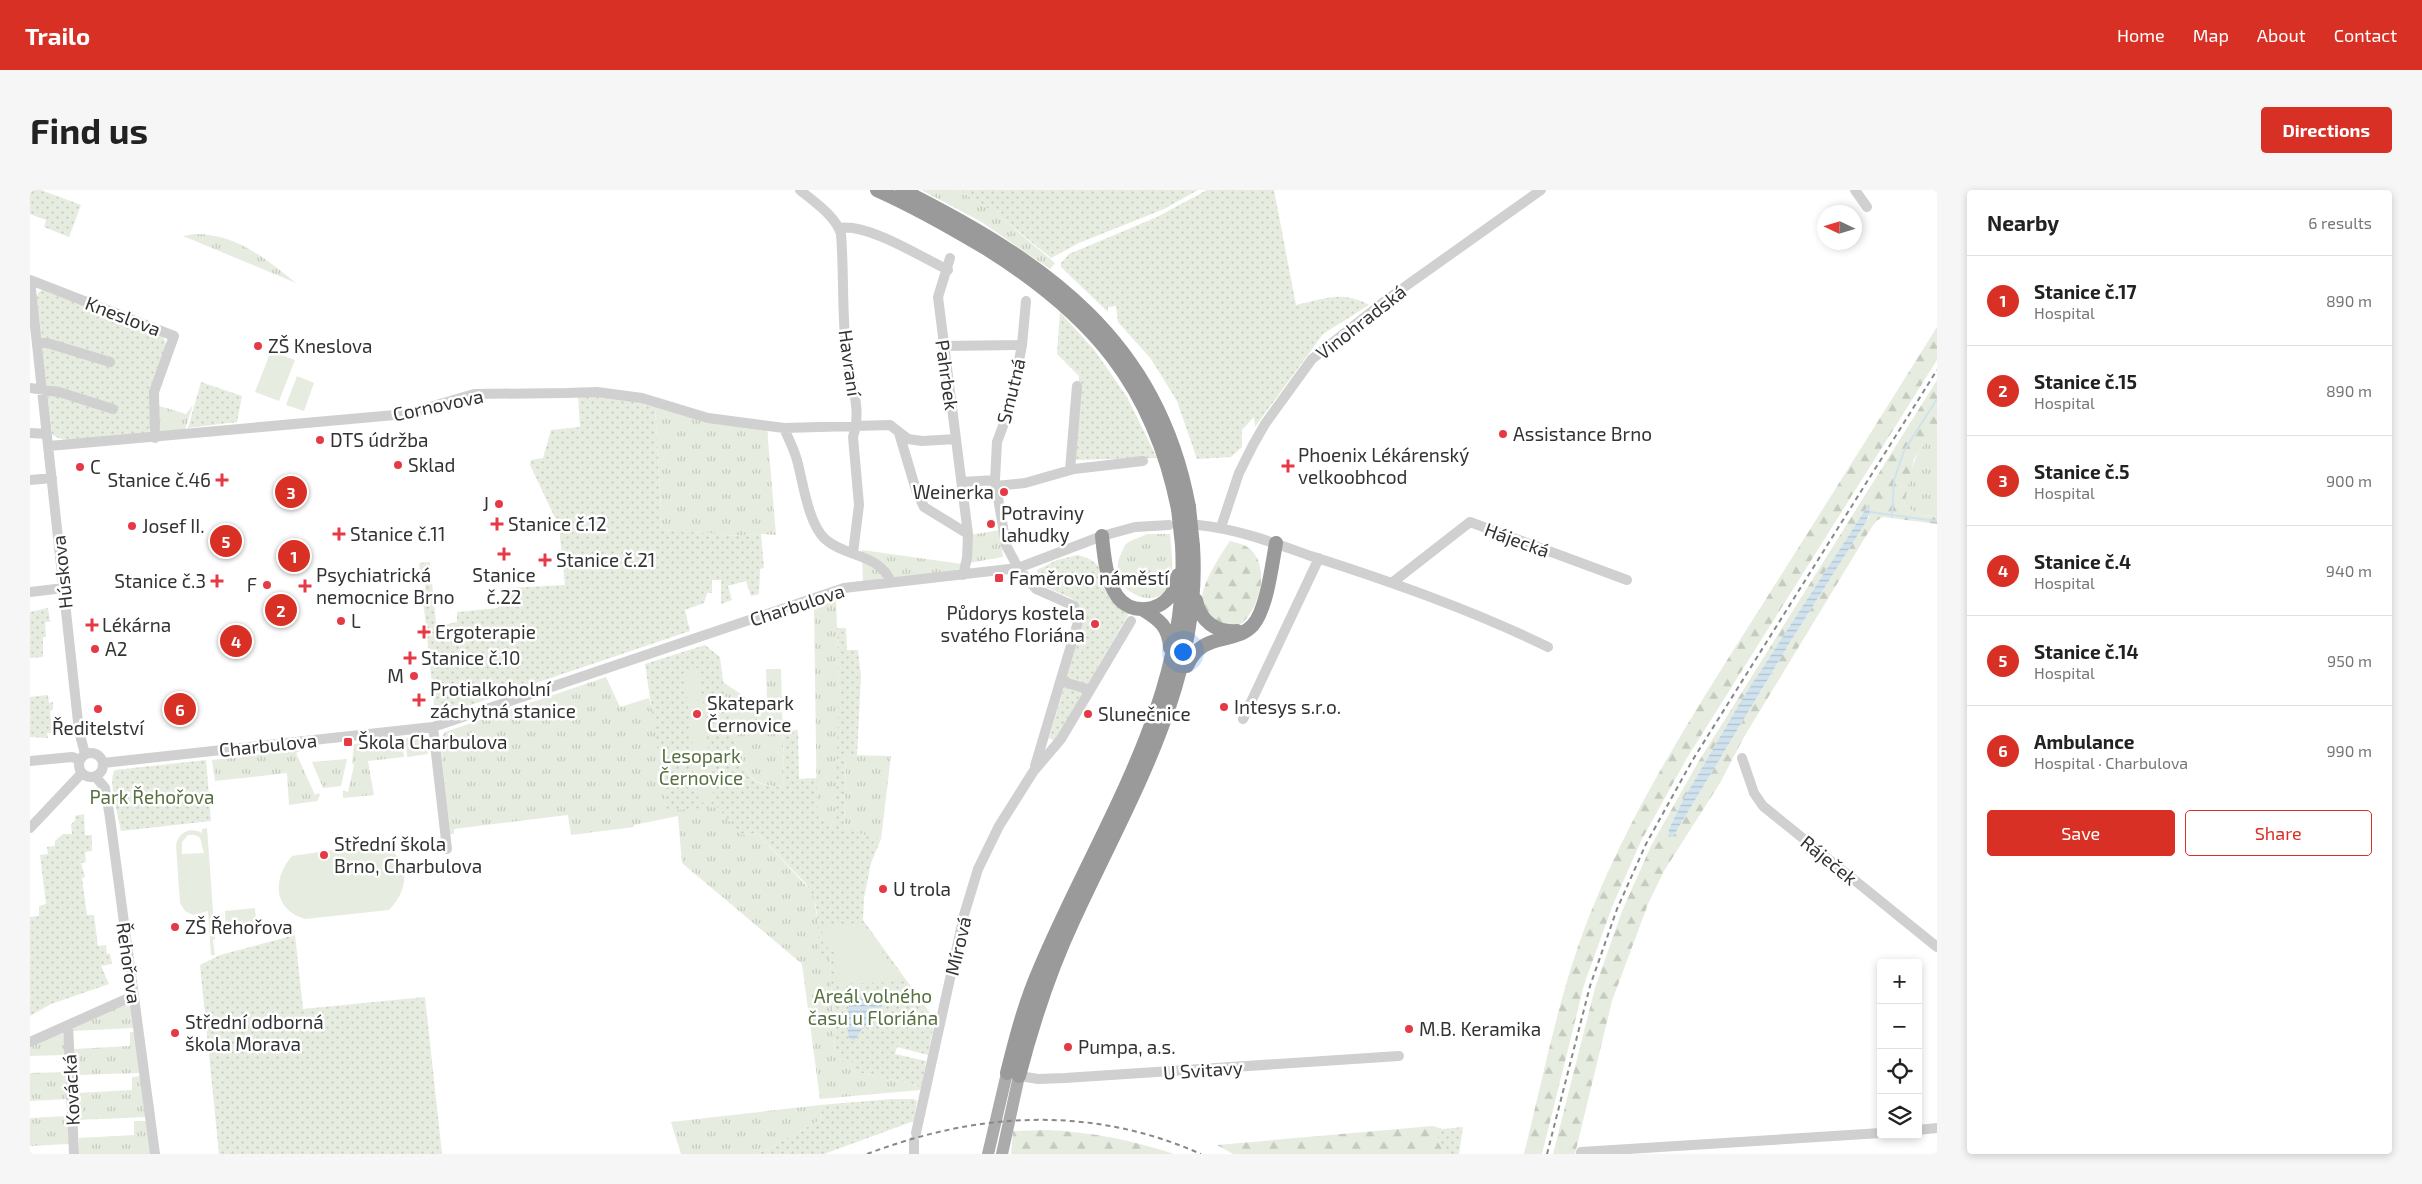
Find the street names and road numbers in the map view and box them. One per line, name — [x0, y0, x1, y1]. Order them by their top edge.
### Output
street label: Vinohradská — [1311, 279, 1410, 364]
street label: Kneslova — [82, 291, 164, 340]
street label: Havraní — [834, 328, 867, 399]
street label: Pahrbek — [931, 338, 964, 412]
street label: Smutná — [991, 356, 1030, 426]
street label: Cornovova — [391, 384, 485, 425]
street label: Hájecká — [1482, 517, 1553, 562]
street label: Húskova — [46, 534, 77, 610]
street label: Charbulova — [747, 578, 847, 631]
street label: Charbulova — [218, 728, 318, 761]
street label: Ráječek — [1796, 830, 1863, 890]
street label: Mírová — [940, 914, 975, 978]
street label: Řehořova — [112, 921, 147, 1005]
street label: Kovácká — [57, 1054, 84, 1126]
street label: U Svitavy — [1162, 1055, 1244, 1084]

